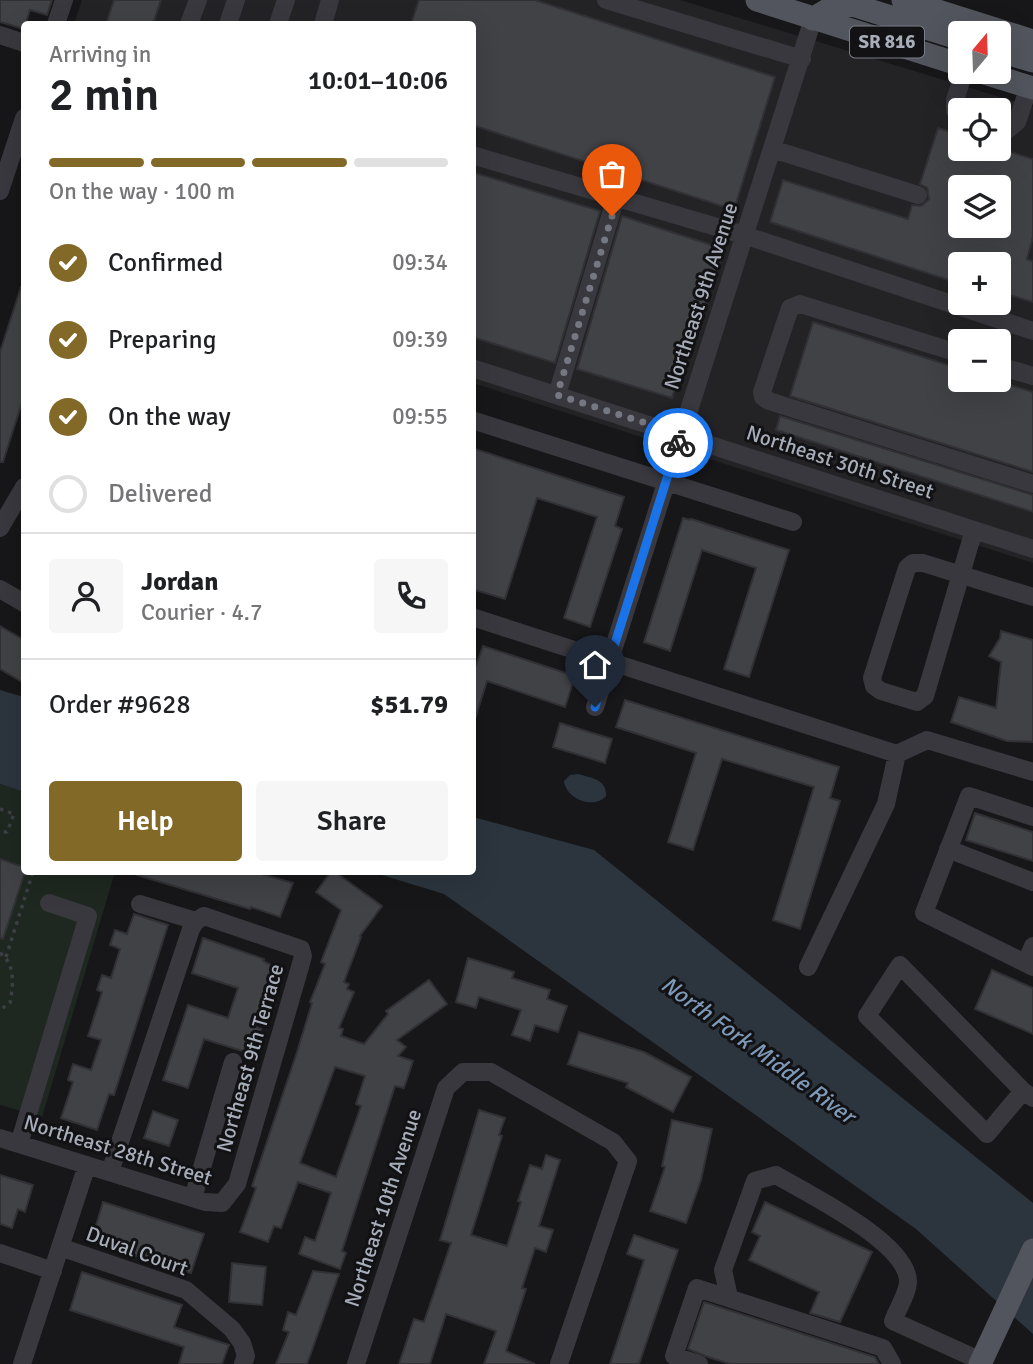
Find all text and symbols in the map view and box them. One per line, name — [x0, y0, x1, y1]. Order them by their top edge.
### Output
north arrow — [948, 21, 1012, 84]
map controls — [948, 21, 1011, 392]
road number: SR 816 — [850, 26, 924, 58]
text: Arriving in — [49, 40, 151, 69]
text: 10:01–10:06 — [308, 65, 448, 97]
text: 2 min — [49, 67, 159, 123]
button: locate — [948, 98, 1011, 161]
pin — [582, 144, 642, 216]
icon: bag — [593, 155, 631, 193]
button: layers — [948, 175, 1011, 238]
text: On the way · 100 m — [49, 177, 235, 206]
street label: Northeast 9th Avenue — [659, 199, 743, 393]
icon: check — [49, 244, 87, 282]
text: Confirmed — [108, 247, 223, 279]
text: 09:34 — [392, 248, 448, 277]
button: + — [948, 252, 1011, 315]
icon: check — [49, 321, 87, 359]
text: Preparing — [108, 324, 216, 356]
text: 09:39 — [392, 325, 448, 354]
button: − — [948, 329, 1011, 392]
icon: check — [49, 398, 87, 436]
text: On the way — [108, 401, 231, 433]
text: 09:55 — [392, 402, 448, 431]
courier — [643, 408, 713, 478]
street label: Northeast 30th Street — [743, 419, 937, 505]
icon: bike — [659, 424, 697, 462]
text: Delivered — [108, 478, 213, 510]
button: person — [49, 559, 123, 633]
button: phone — [374, 559, 448, 633]
text: Jordan — [141, 566, 218, 598]
text: Courier · 4.7 — [141, 598, 262, 627]
pin — [565, 635, 625, 707]
icon: home — [576, 646, 614, 684]
text: Order #9628 — [49, 689, 190, 721]
text: $51.79 — [370, 689, 448, 721]
button: Help — [49, 781, 242, 861]
button: Share — [256, 781, 448, 861]
street label: Northeast 9th Terrace — [211, 961, 289, 1155]
water label: North Fork Middle River — [655, 970, 864, 1132]
street label: Northeast 10th Avenue — [339, 1106, 427, 1310]
street label: Northeast 28th Street — [21, 1109, 215, 1191]
street label: Duval Court — [83, 1221, 191, 1281]

